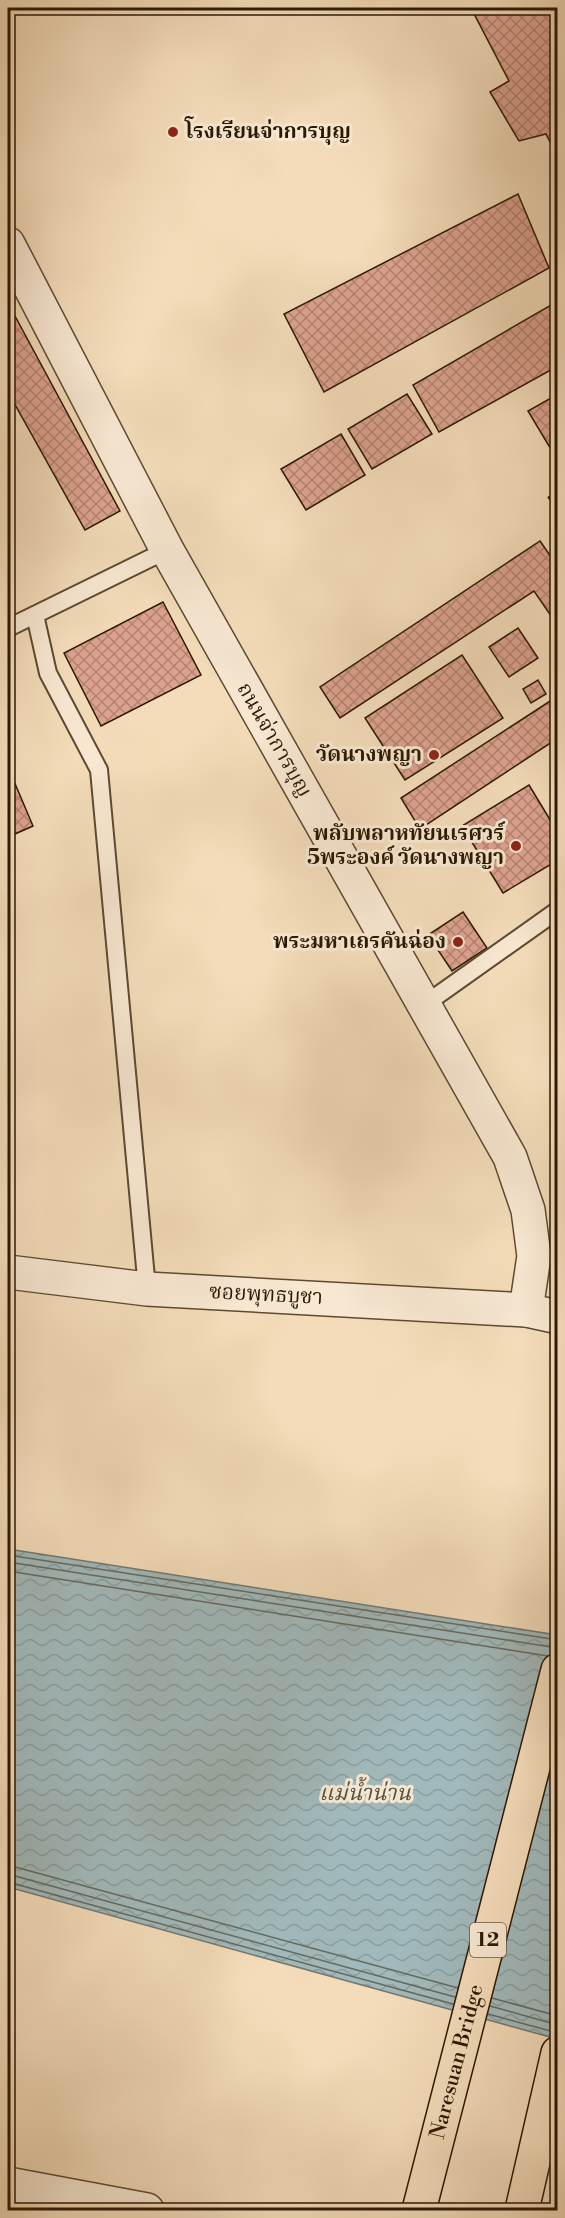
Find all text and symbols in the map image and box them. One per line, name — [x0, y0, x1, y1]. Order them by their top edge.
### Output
place label: โรงเรียนจ่าการบุญ — [184, 116, 351, 145]
marker: โรงเรียนจ่าการบุญ — [166, 125, 180, 139]
street label: ถนนจ่าการบุญ — [231, 678, 317, 802]
place label: วัดนางพญา — [316, 742, 422, 768]
marker: วัดนางพญา — [427, 748, 441, 762]
place label: พลับพลาหทัยนเรศวร์ 5พระองค์ วัดนางพญา — [307, 821, 506, 871]
marker: พลับพลาหทัยนเรศวร์ 5พระองค์ วัดนางพญา — [509, 839, 523, 853]
place label: พระมหาเถรคันฉ่อง — [273, 929, 446, 955]
marker: พระมหาเถรคันฉ่อง — [451, 935, 465, 949]
street label: ซอยพุทธบูชา — [208, 1279, 324, 1311]
water label: แม่น้ำน่าน — [319, 1776, 412, 1807]
road number: 12 — [470, 1923, 506, 1957]
street label: Naresuan Bridge — [425, 1982, 489, 2142]

